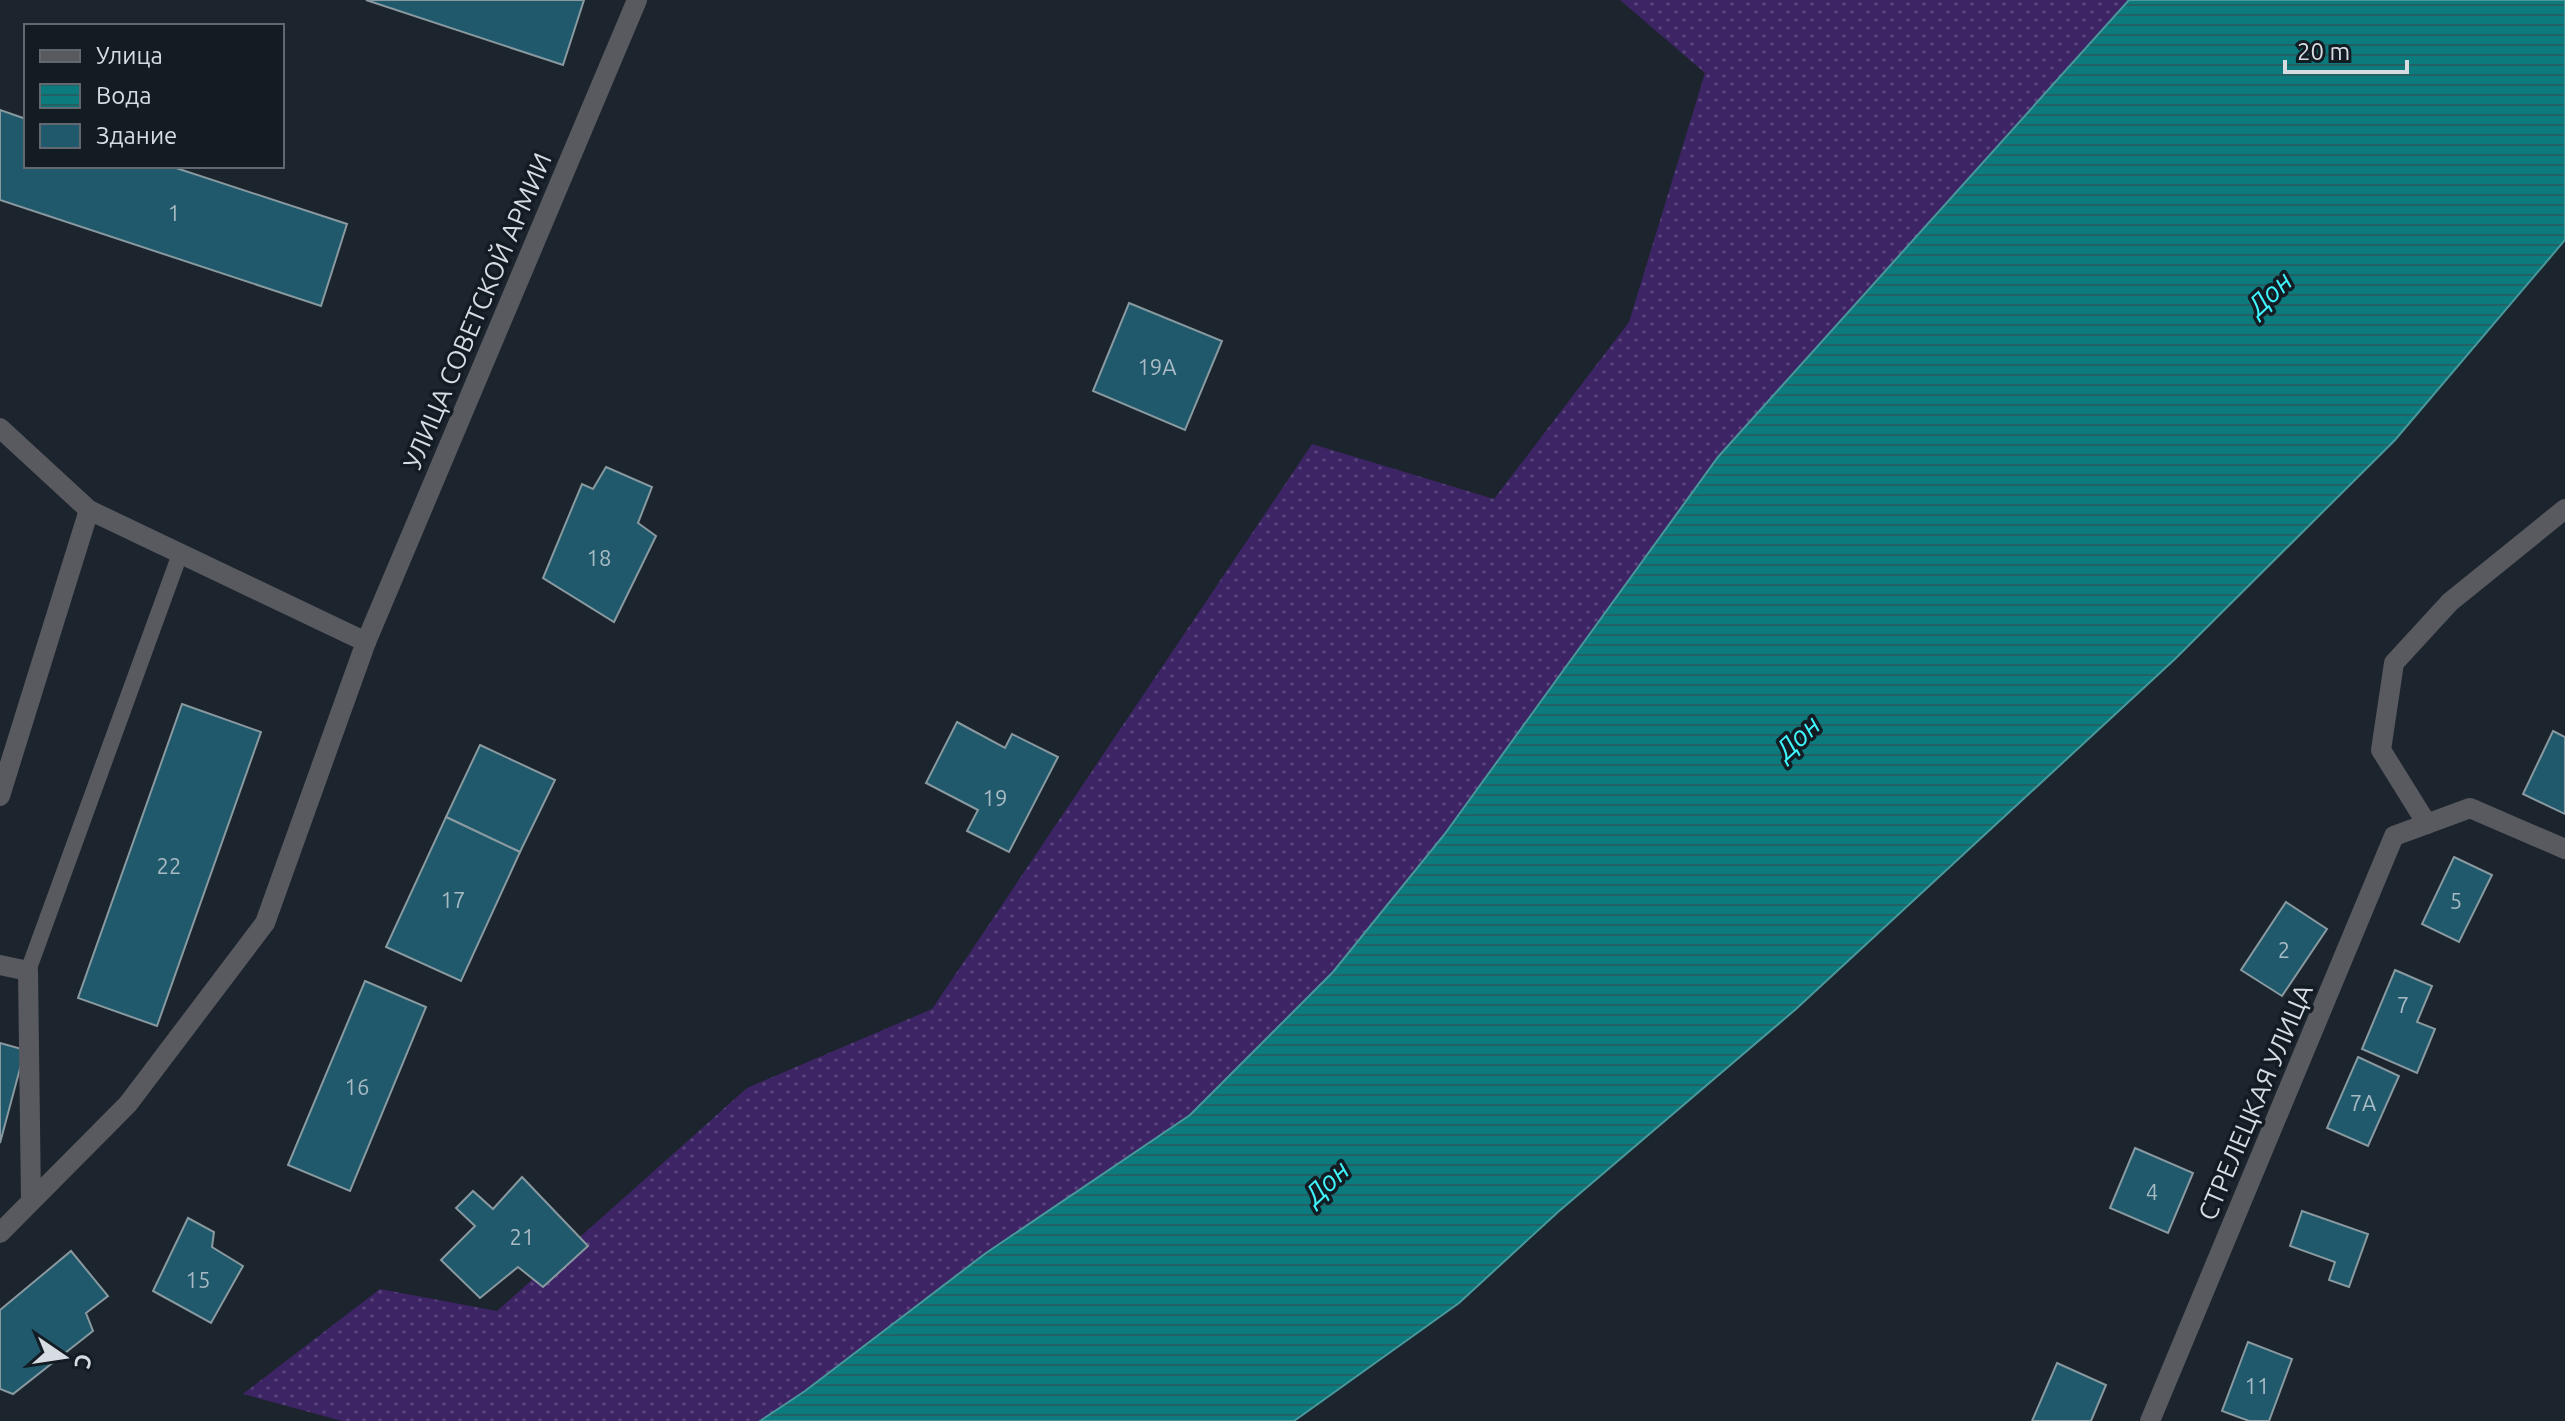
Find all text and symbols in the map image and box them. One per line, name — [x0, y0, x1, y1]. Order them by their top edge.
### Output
legend — [24, 24, 284, 168]
scale bar — [2285, 24, 2407, 74]
text: 20 m — [2297, 38, 2350, 65]
text: Улица — [96, 42, 163, 69]
text: Вода — [96, 82, 152, 109]
text: Здание — [96, 122, 177, 149]
street label: УЛИЦА СОВЕТСКОЙ АРМИИ — [397, 148, 557, 474]
house number: 1 — [168, 200, 180, 225]
water label: Дон — [2238, 264, 2298, 323]
house number: 19А — [1137, 354, 1177, 379]
house number: 18 — [587, 545, 611, 570]
water label: Дон — [1766, 708, 1826, 767]
house number: 19 — [983, 785, 1007, 810]
house number: 22 — [157, 853, 181, 878]
house number: 17 — [441, 887, 465, 912]
house number: 5 — [2450, 888, 2462, 913]
house number: 2 — [2278, 937, 2290, 962]
street label: СТРЕЛЕЦКАЯ УЛИЦА — [2192, 980, 2318, 1224]
house number: 7 — [2397, 992, 2409, 1017]
house number: 16 — [345, 1074, 369, 1099]
house number: 7А — [2350, 1090, 2377, 1115]
water label: Дон — [1295, 1153, 1355, 1212]
house number: 4 — [2146, 1179, 2158, 1204]
house number: 21 — [510, 1224, 534, 1249]
house number: 15 — [186, 1267, 210, 1292]
north arrow — [24, 1317, 104, 1397]
text: С — [70, 1352, 98, 1371]
house number: 11 — [2245, 1373, 2269, 1398]

